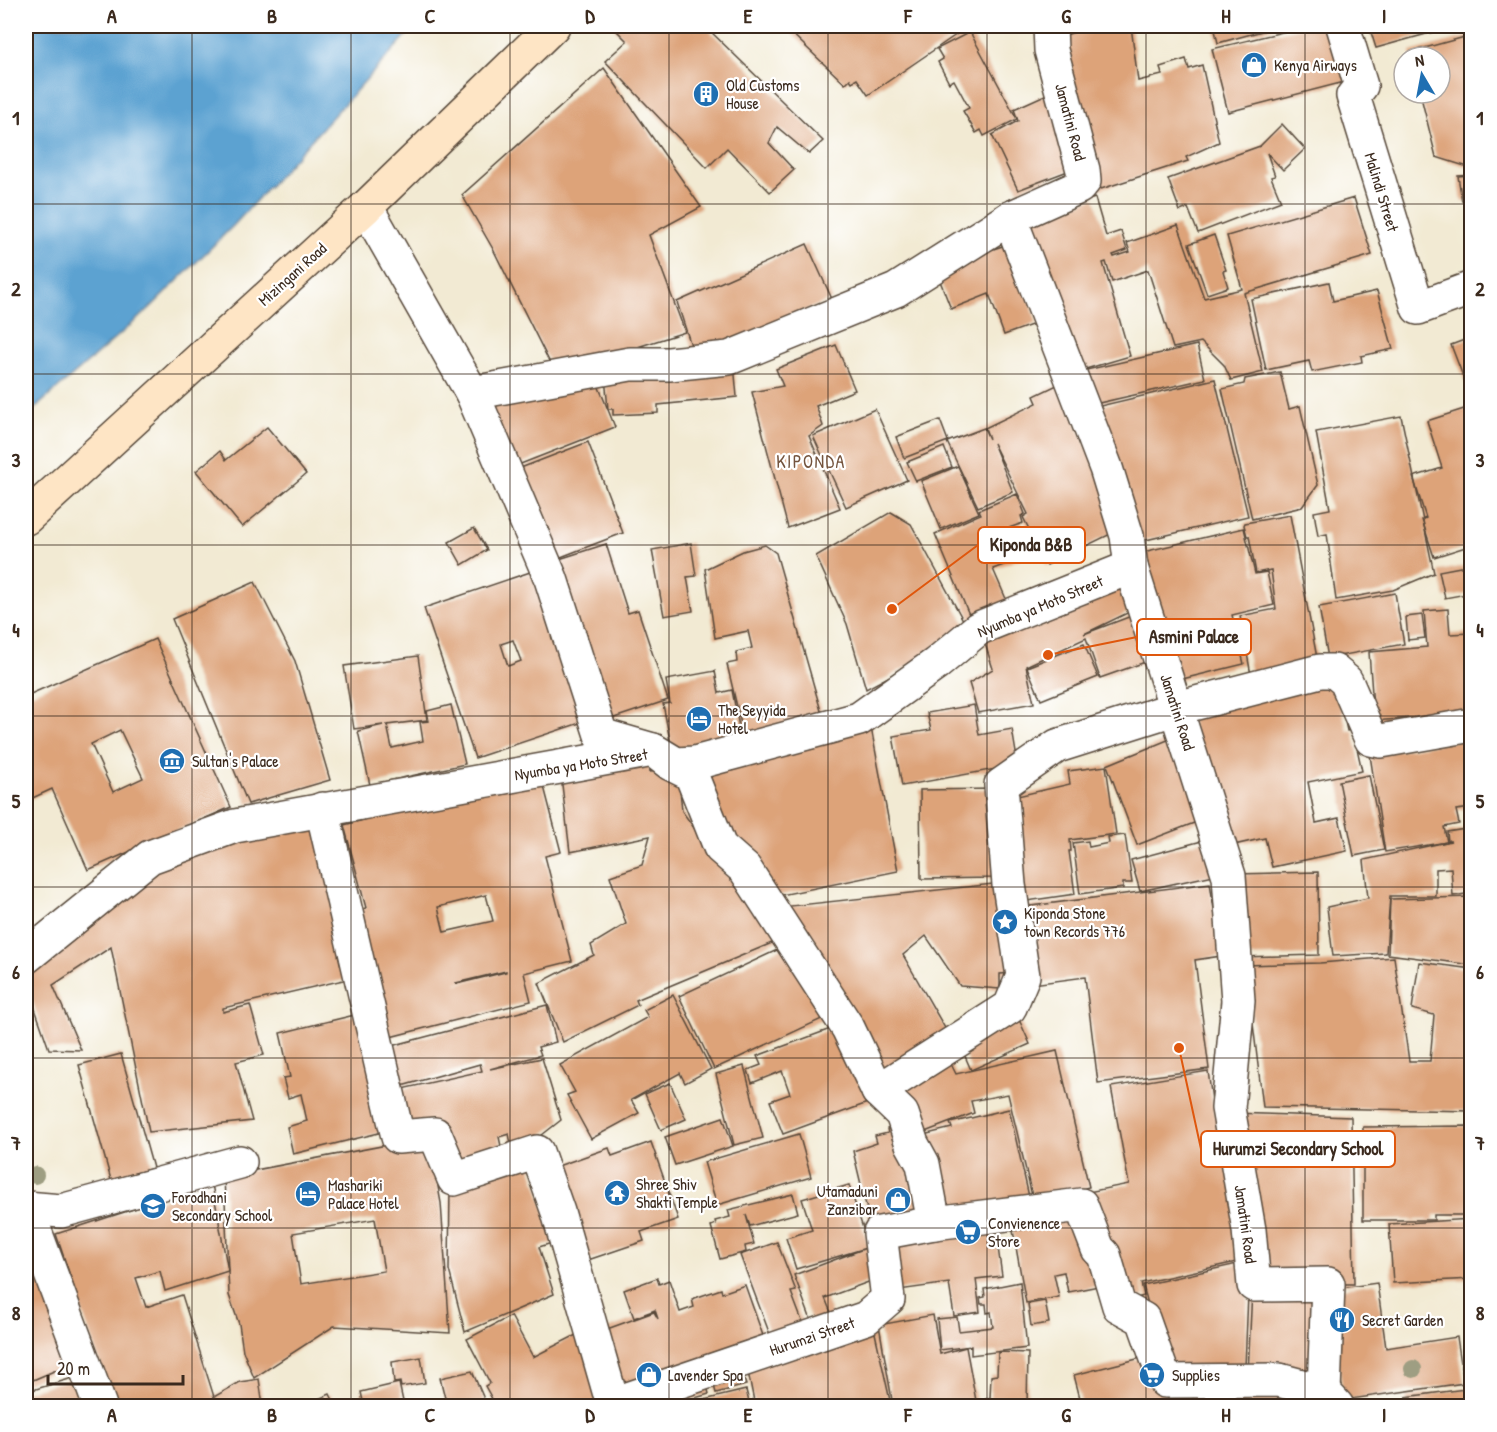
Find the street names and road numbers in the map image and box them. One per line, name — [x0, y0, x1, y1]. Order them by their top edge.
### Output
street label: Jamatini Road — [1050, 81, 1092, 163]
street label: Malindi Street — [1360, 150, 1405, 235]
street label: Mizingani Road — [253, 237, 331, 311]
street label: Nyumba ya Moto Street — [974, 569, 1107, 642]
street label: Jamatini Road — [1155, 671, 1201, 753]
street label: Nyumba ya Moto Street — [513, 743, 650, 785]
street label: Jamatini Road — [1230, 1183, 1262, 1265]
street label: Hurumzi Street — [766, 1311, 858, 1361]

